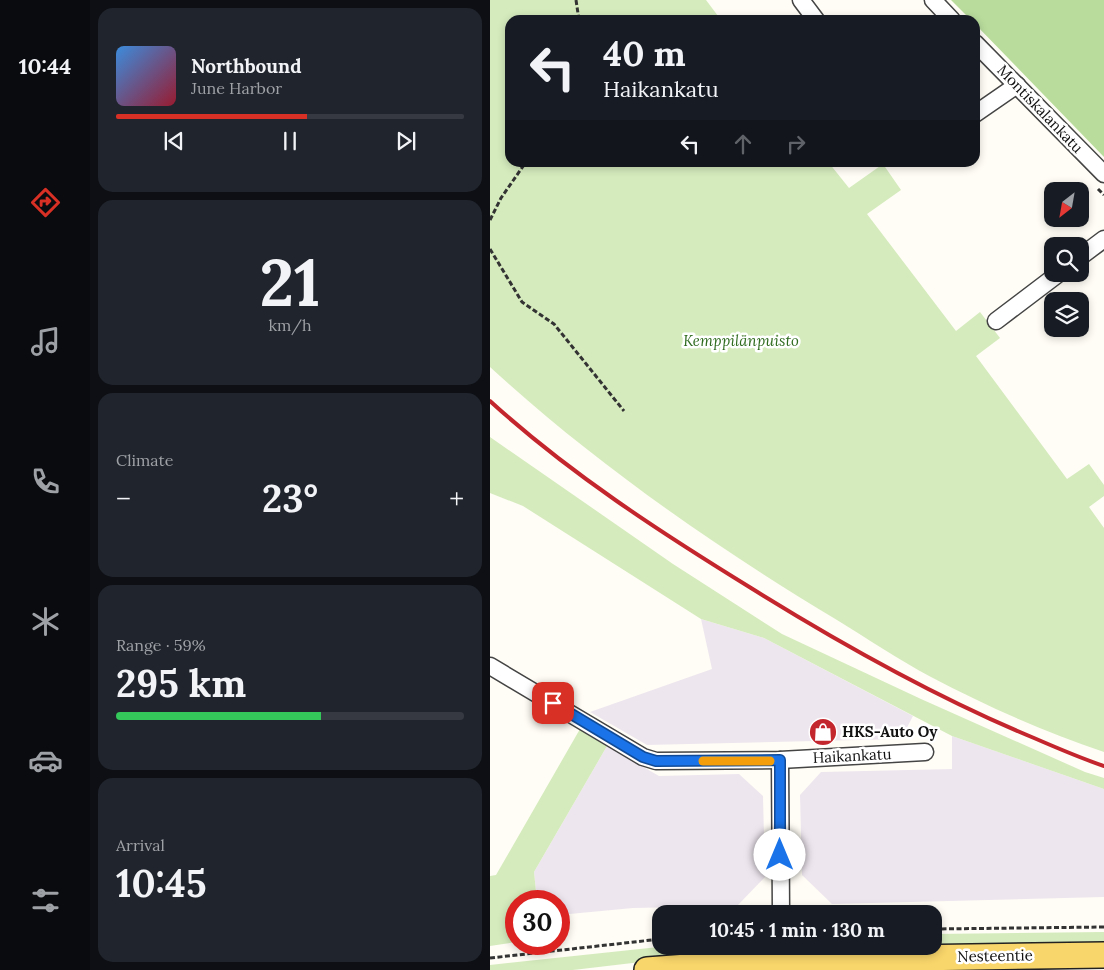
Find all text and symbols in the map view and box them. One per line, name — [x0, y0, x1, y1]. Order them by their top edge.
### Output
text: 40 m — [603, 31, 686, 76]
icon: left — [520, 35, 585, 100]
text: 10:44 — [19, 52, 71, 80]
text: Northbound — [191, 54, 302, 78]
street label: Montiskalankatu — [993, 60, 1087, 157]
text: Haikankatu — [603, 75, 719, 103]
text: June Harbor — [191, 78, 282, 98]
icon: previous — [160, 127, 188, 155]
icon: pause — [276, 127, 304, 155]
icon: next — [392, 127, 420, 155]
icon: left — [676, 130, 704, 158]
icon: ahead — [729, 130, 757, 158]
icon: right — [782, 130, 810, 158]
north arrow — [1044, 182, 1089, 228]
map controls — [1044, 182, 1089, 337]
icon: directions — [28, 185, 63, 220]
button: search — [1044, 237, 1089, 282]
text: 21 — [259, 241, 321, 324]
button: layers — [1044, 292, 1089, 337]
text: km/h — [268, 315, 312, 335]
icon: music — [28, 324, 63, 359]
park label: Kemppilänpuisto — [683, 331, 799, 350]
text: Climate — [116, 450, 173, 470]
icon: phone — [28, 464, 63, 499]
text: 23° — [262, 474, 318, 522]
text: − — [116, 481, 131, 517]
text: + — [449, 481, 464, 517]
icon: climate — [28, 604, 63, 639]
text: Range · 59% — [116, 635, 206, 655]
text: 295 km — [116, 659, 246, 707]
pin — [532, 682, 574, 724]
icon: arrive — [539, 689, 567, 717]
shop icon: HKS-Auto Oy — [808, 717, 838, 747]
place label: HKS-Auto Oy — [842, 722, 938, 741]
icon: car — [28, 743, 63, 778]
street label: Haikankatu — [812, 744, 892, 767]
position arrow — [753, 828, 805, 880]
text: Arrival — [116, 835, 165, 855]
text: 10:45 — [116, 859, 206, 907]
icon: filters — [28, 883, 63, 918]
speed limit sign: 30 — [505, 890, 570, 955]
text: 10:45 · 1 min · 130 m — [709, 918, 885, 942]
street label: Nesteentie — [957, 945, 1033, 966]

